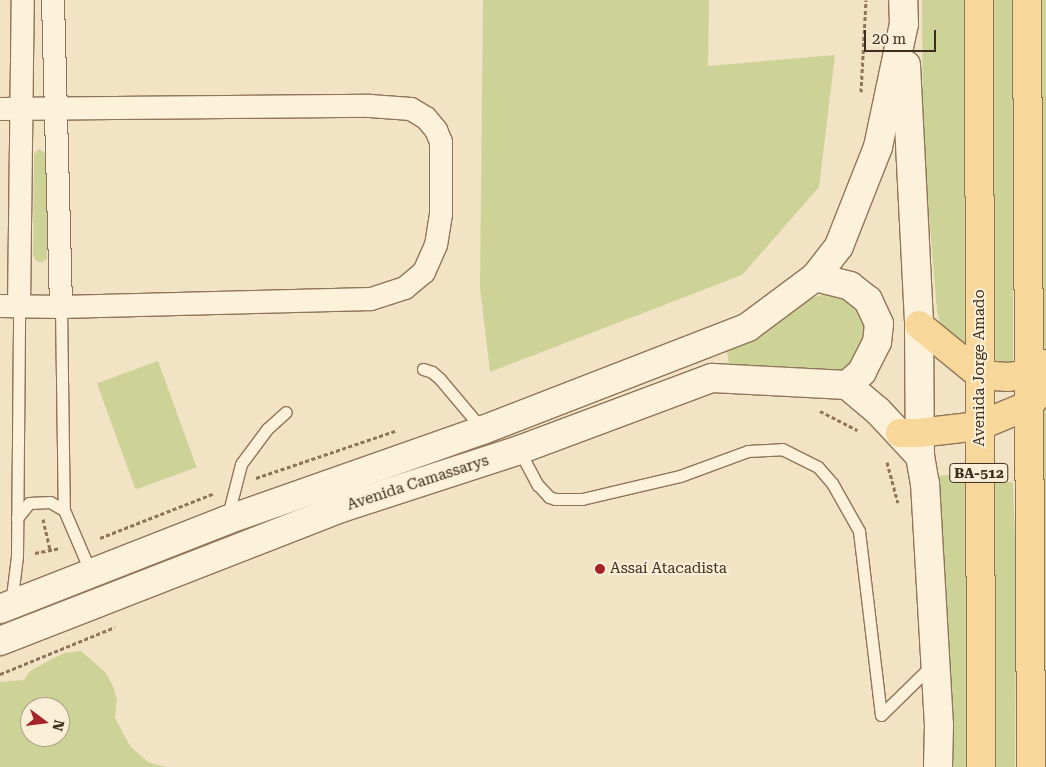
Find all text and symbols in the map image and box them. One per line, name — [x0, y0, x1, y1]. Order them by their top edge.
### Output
scale bar — [866, 20, 938, 52]
text: 20 m — [872, 30, 906, 48]
street label: Avenida Jorge Amado — [971, 289, 989, 447]
street label: Avenida Camassarys — [345, 452, 491, 514]
road number: BA-512 — [949, 462, 1009, 484]
place label: Assaí Atacadista — [610, 560, 727, 578]
marker: Assaí Atacadista — [594, 563, 606, 575]
north arrow — [20, 697, 70, 747]
text: N — [49, 718, 68, 733]

